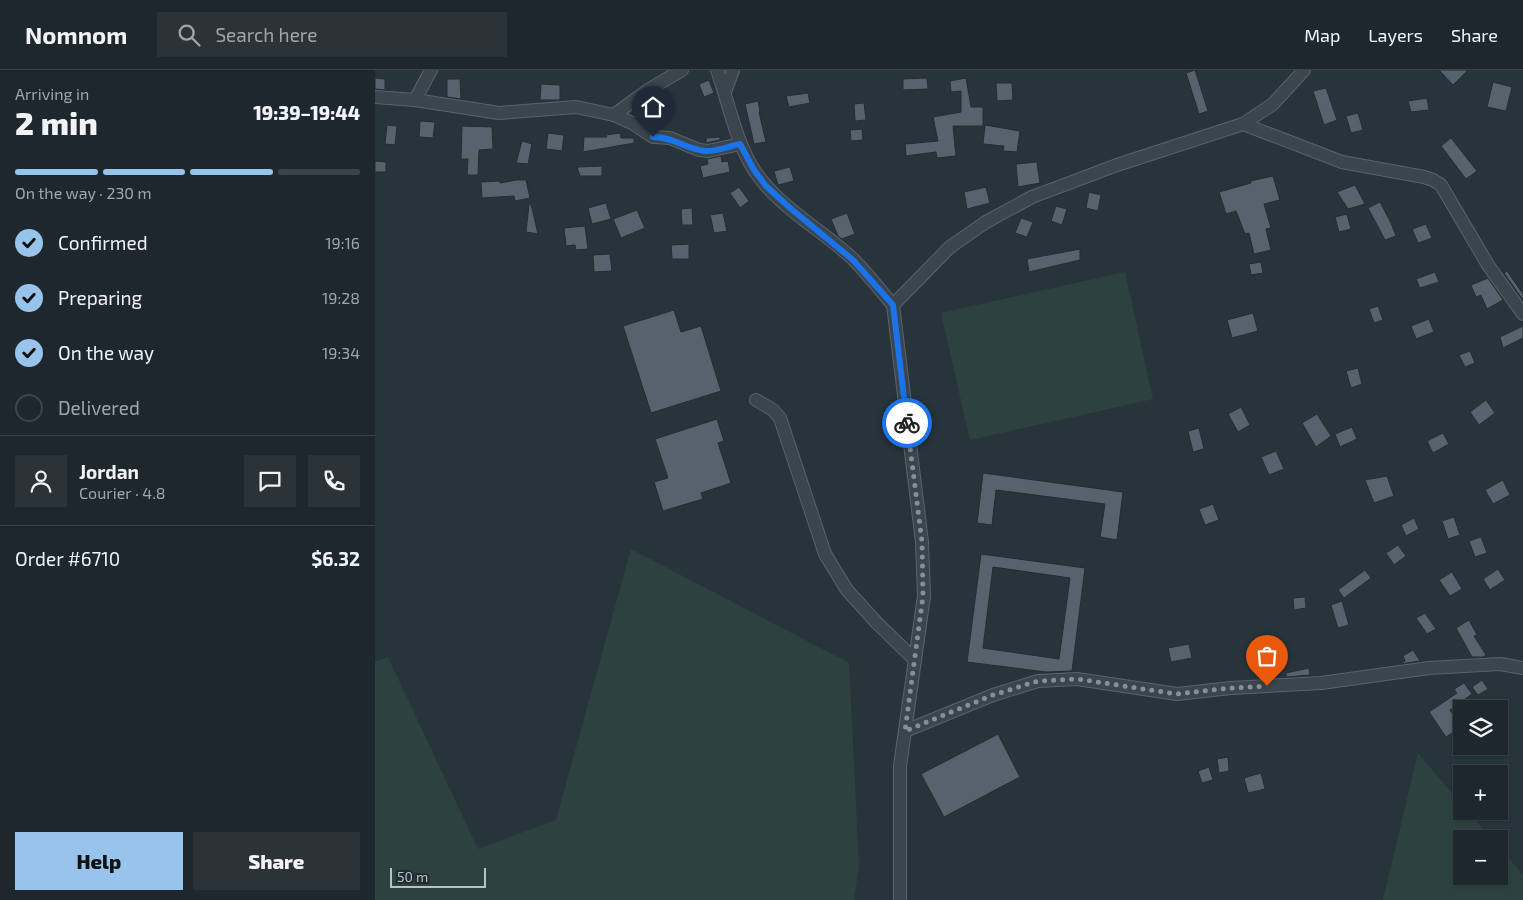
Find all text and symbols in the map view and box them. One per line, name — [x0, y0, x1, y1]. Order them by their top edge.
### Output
search box — [157, 12, 507, 57]
text: Nomnom — [25, 20, 127, 49]
icon: search — [175, 21, 203, 49]
text: Search here — [215, 23, 317, 46]
text: Map — [1304, 24, 1340, 46]
text: Layers — [1368, 24, 1423, 46]
text: Share — [1451, 24, 1498, 46]
text: Arriving in — [15, 84, 89, 103]
pin — [632, 86, 674, 137]
icon: home — [639, 93, 667, 121]
text: 19:39–19:44 — [253, 101, 360, 124]
text: 2 min — [15, 103, 98, 141]
text: On the way · 230 m — [15, 183, 152, 202]
icon: check — [15, 229, 43, 257]
text: Confirmed — [58, 231, 148, 254]
text: 19:16 — [325, 233, 360, 252]
icon: check — [15, 284, 43, 312]
text: Preparing — [58, 286, 142, 309]
text: 19:28 — [322, 288, 360, 307]
icon: check — [15, 339, 43, 367]
text: On the way — [58, 341, 154, 364]
text: 19:34 — [322, 343, 360, 362]
text: Delivered — [58, 396, 140, 419]
courier — [882, 398, 932, 448]
icon: bike — [893, 409, 921, 437]
button: person — [15, 455, 67, 507]
button: chat — [244, 455, 296, 507]
button: phone — [308, 455, 360, 507]
text: Jordan — [79, 460, 139, 483]
text: Courier · 4.8 — [79, 483, 166, 502]
text: Order #6710 — [15, 547, 120, 570]
text: $6.32 — [311, 547, 360, 570]
pin — [1246, 635, 1288, 686]
icon: bag — [1253, 642, 1281, 670]
map controls — [1453, 700, 1508, 885]
button: layers — [1453, 700, 1508, 755]
button: + — [1453, 765, 1508, 820]
button: − — [1453, 830, 1508, 885]
button: Help — [15, 832, 183, 890]
button: Share — [193, 832, 360, 890]
scale bar — [390, 865, 486, 888]
text: 50 m — [397, 868, 428, 885]

